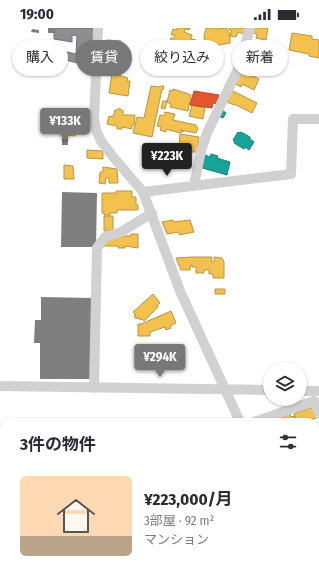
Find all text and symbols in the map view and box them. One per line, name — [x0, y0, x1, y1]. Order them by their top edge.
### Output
text: 19:00 — [20, 5, 54, 23]
chip: 購入 — [12, 40, 68, 76]
chip: 賃貸 — [76, 40, 132, 76]
chip: 絞り込み — [140, 40, 224, 76]
chip: 新着 — [232, 40, 288, 76]
pin: ¥133K — [37, 108, 93, 142]
text: ¥133K — [49, 113, 81, 128]
pin: ¥223K — [139, 143, 195, 177]
text: ¥223K — [151, 148, 183, 163]
pin: ¥294K — [132, 344, 188, 378]
text: ¥294K — [143, 349, 177, 364]
map controls — [263, 362, 307, 406]
button: layers — [263, 362, 307, 406]
icon: filters — [277, 431, 299, 453]
text: 3件の物件 — [20, 434, 96, 455]
text: ¥223,000/月 — [144, 489, 233, 510]
icon: home — [52, 492, 100, 540]
text: 3部屋 · 92 m² — [144, 513, 214, 528]
text: マンション — [144, 532, 209, 547]

